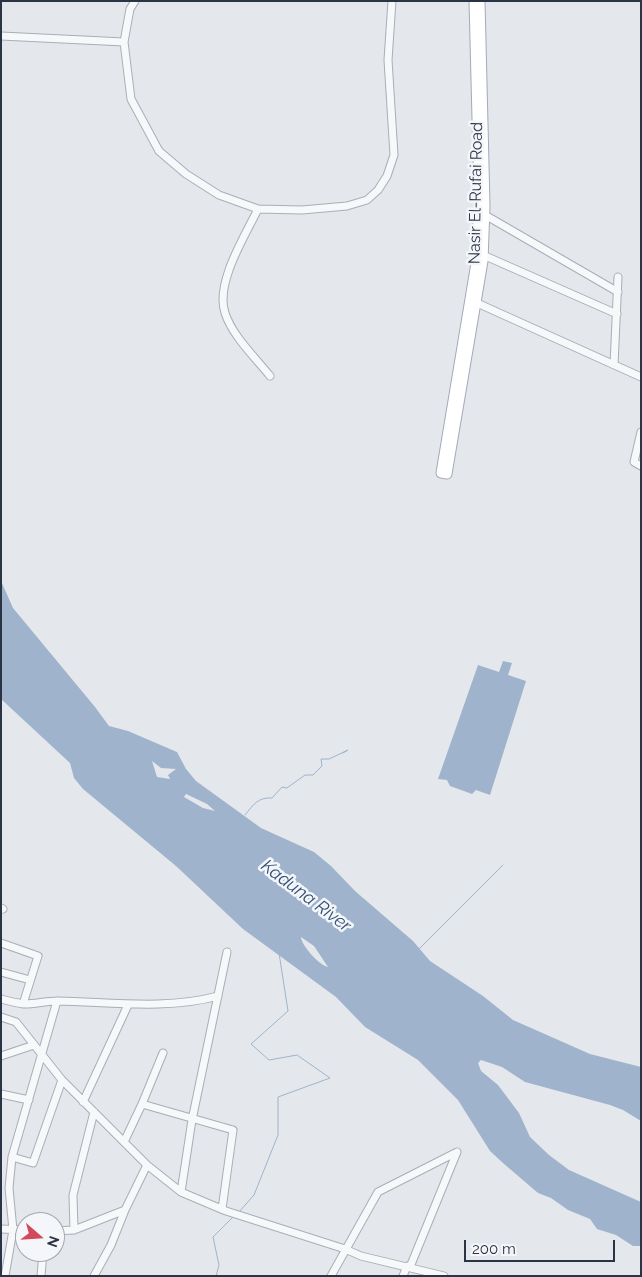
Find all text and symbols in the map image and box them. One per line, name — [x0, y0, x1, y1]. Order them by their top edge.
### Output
street label: Nasir El-Rufai Road — [465, 122, 487, 264]
water label: Kaduna River — [257, 855, 355, 937]
north arrow — [15, 1212, 65, 1262]
scale bar — [467, 1230, 618, 1262]
text: N — [44, 1234, 63, 1249]
text: 200 m — [472, 1240, 516, 1258]

